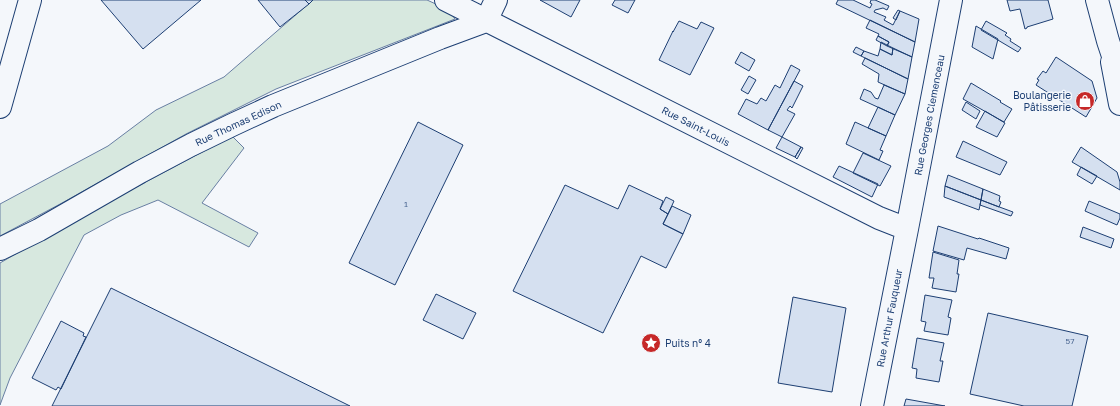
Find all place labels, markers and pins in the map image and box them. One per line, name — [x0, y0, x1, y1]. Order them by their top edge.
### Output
place label: Boulangerie Pâtisserie — [1013, 89, 1071, 113]
shop icon: Boulangerie Pâtisserie — [1074, 90, 1096, 112]
place icon: Puits n° 4 — [640, 332, 662, 354]
place label: Puits n° 4 — [665, 337, 711, 349]

